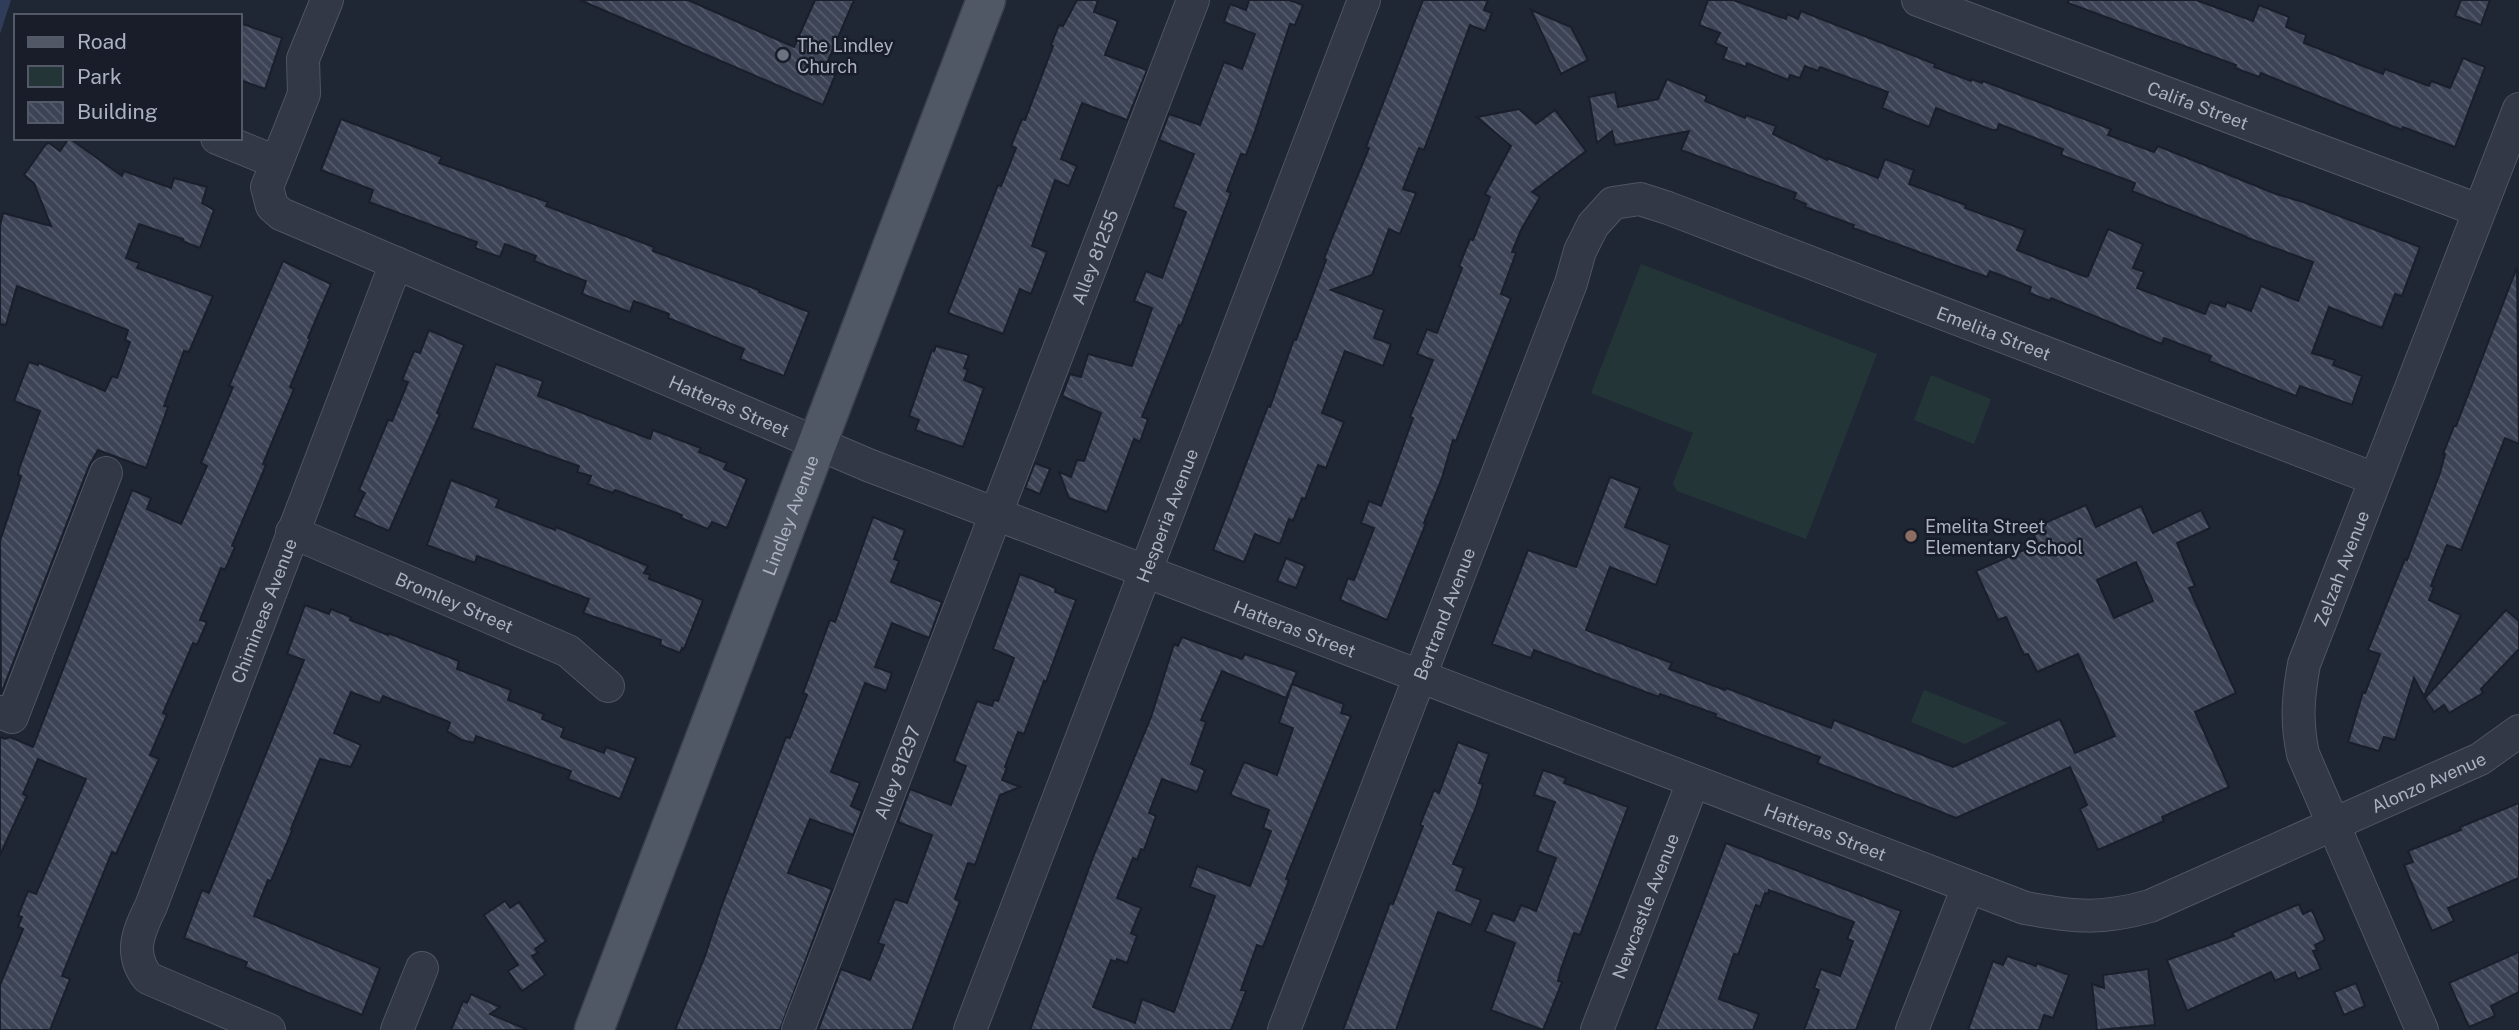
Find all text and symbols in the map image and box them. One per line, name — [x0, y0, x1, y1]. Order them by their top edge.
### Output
legend — [14, 14, 242, 140]
text: Road — [77, 29, 127, 54]
place label: The Lindley Church — [797, 35, 894, 77]
marker: The Lindley Church — [775, 47, 791, 63]
text: Park — [77, 64, 122, 89]
street label: Califa Street — [2145, 76, 2251, 133]
text: Building — [77, 99, 158, 124]
street label: Alley 81255 — [1067, 207, 1122, 307]
street label: Emelita Street — [1934, 302, 2054, 364]
street label: Hatteras Street — [666, 371, 793, 441]
street label: Hesperia Avenue — [1132, 445, 1202, 585]
street label: Lindley Avenue — [758, 452, 822, 578]
street label: Zelzah Avenue — [2309, 507, 2373, 629]
place label: Emelita Street Elementary School — [1925, 516, 2083, 558]
marker: Emelita Street Elementary School — [1903, 528, 1919, 544]
street label: Chimineas Avenue — [226, 535, 301, 686]
street label: Bertrand Avenue — [1409, 544, 1479, 683]
street label: Bromley Street — [392, 567, 517, 637]
street label: Hatteras Street — [1231, 596, 1359, 661]
street label: Alley 81297 — [869, 723, 924, 822]
street label: Alonzo Avenue — [2368, 747, 2489, 817]
street label: Hatteras Street — [1761, 799, 1889, 864]
street label: Newcastle Avenue — [1607, 830, 1683, 982]

